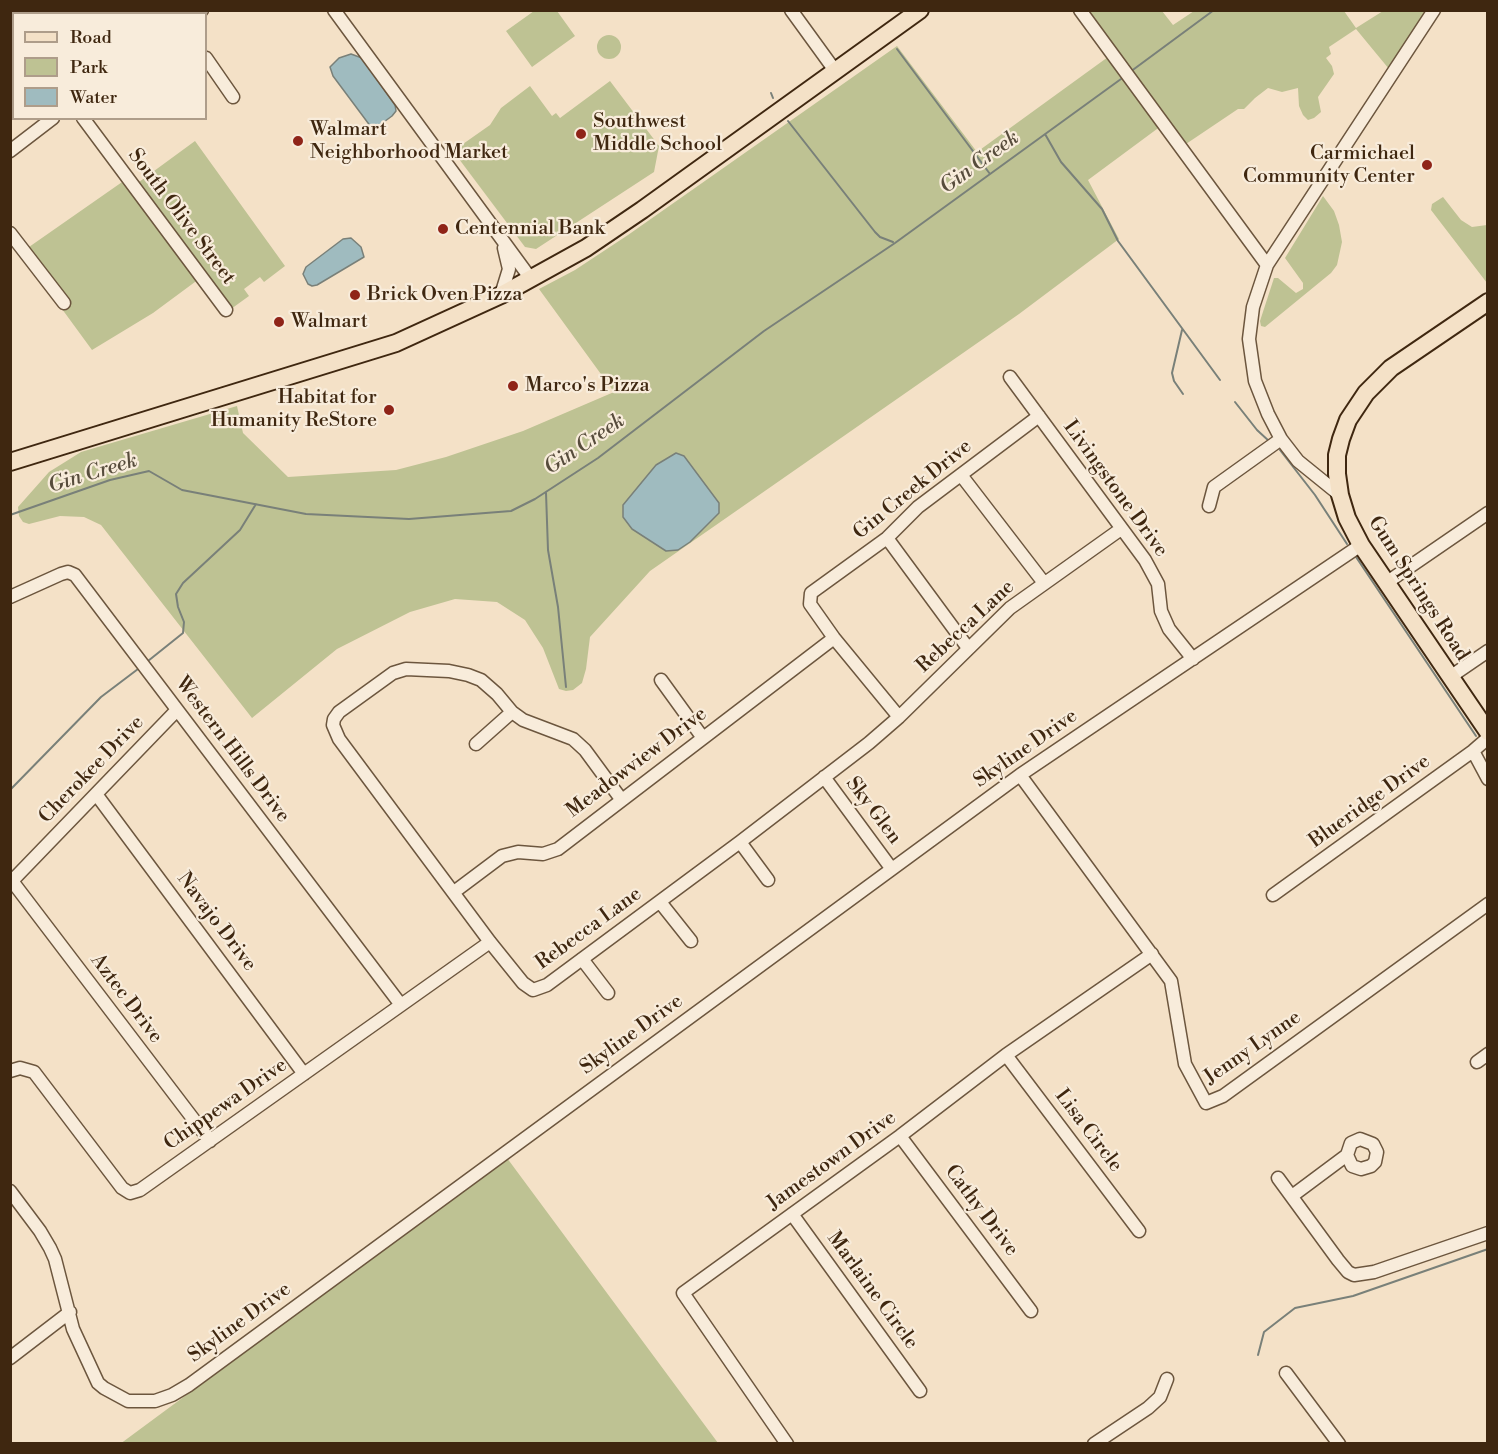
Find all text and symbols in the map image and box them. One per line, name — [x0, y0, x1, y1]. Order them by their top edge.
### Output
legend — [12, 12, 207, 120]
text: Road — [70, 26, 112, 49]
text: Park — [70, 56, 107, 79]
text: Water — [70, 86, 117, 109]
place label: Southwest Middle School — [593, 110, 722, 157]
place label: Walmart Neighborhood Market — [310, 118, 508, 165]
water label: Gin Creek — [935, 126, 1025, 200]
marker: Southwest Middle School — [574, 127, 588, 141]
marker: Walmart Neighborhood Market — [291, 134, 305, 148]
place label: Carmichael Community Center — [1243, 142, 1415, 189]
street label: South Olive Street — [122, 144, 240, 290]
marker: Carmichael Community Center — [1420, 158, 1434, 172]
place label: Centennial Bank — [455, 217, 605, 241]
marker: Centennial Bank — [436, 222, 450, 236]
place label: Brick Oven Pizza — [367, 283, 522, 307]
marker: Brick Oven Pizza — [348, 288, 362, 302]
place label: Walmart — [291, 310, 368, 334]
marker: Walmart — [272, 315, 286, 329]
place label: Marco's Pizza — [525, 374, 649, 398]
marker: Marco's Pizza — [506, 379, 520, 393]
place label: Habitat for Humanity ReStore — [211, 386, 377, 433]
marker: Habitat for Humanity ReStore — [382, 403, 396, 417]
water label: Gin Creek — [540, 409, 630, 481]
street label: Livingstone Drive — [1057, 416, 1173, 562]
street label: Gin Creek Drive — [849, 435, 977, 545]
water label: Gin Creek — [45, 449, 141, 499]
street label: Gum Springs Road — [1362, 512, 1474, 666]
street label: Rebecca Lane — [912, 576, 1020, 678]
street label: Western Hills Drive — [169, 672, 295, 828]
street label: Meadowview Drive — [562, 702, 712, 824]
street label: Skyline Drive — [970, 704, 1082, 794]
street label: Cherokee Drive — [34, 711, 150, 829]
street label: Blueridge Drive — [1305, 750, 1435, 854]
street label: Sky Glen — [840, 773, 906, 849]
street label: Navajo Drive — [171, 868, 261, 976]
street label: Rebecca Lane — [531, 883, 647, 975]
street label: Aztec Drive — [85, 950, 167, 1048]
street label: Skyline Drive — [576, 990, 688, 1080]
street label: Jenny Lynne — [1200, 1006, 1306, 1090]
street label: Chippewa Drive — [160, 1054, 292, 1156]
street label: Lisa Circle — [1049, 1085, 1127, 1177]
street label: Jamestown Drive — [763, 1106, 901, 1216]
street label: Cathy Drive — [939, 1161, 1023, 1261]
street label: Marlaine Circle — [821, 1227, 923, 1355]
street label: Skyline Drive — [184, 1278, 296, 1368]

